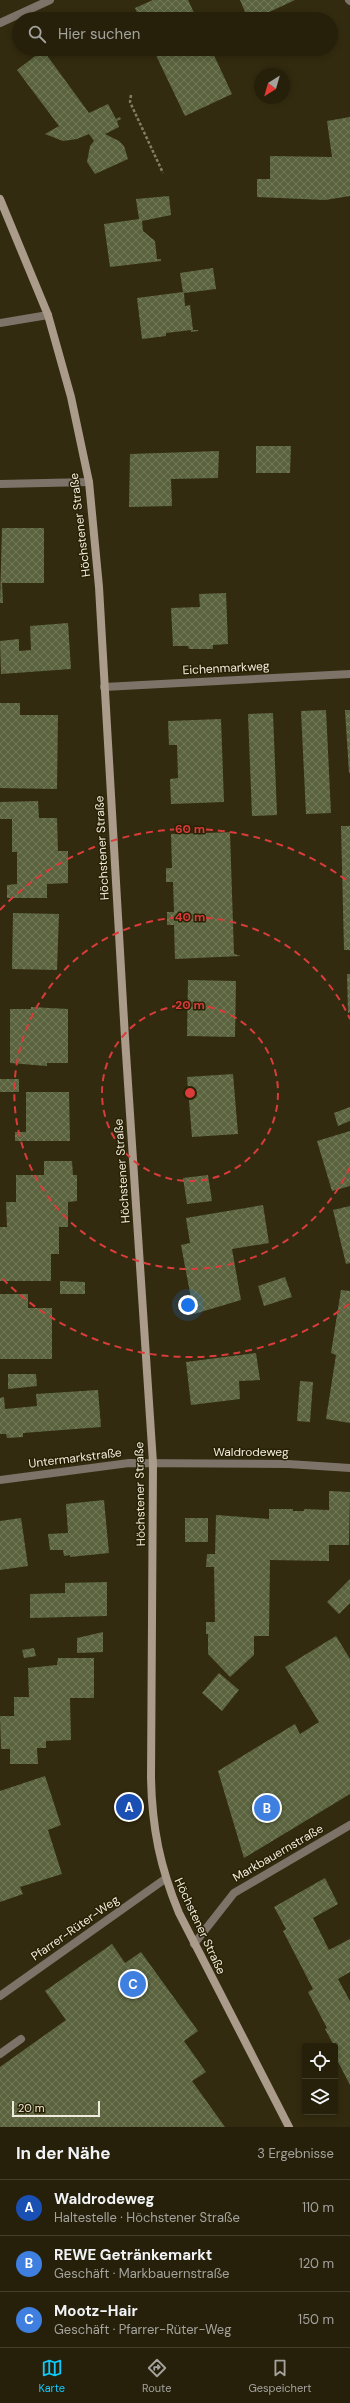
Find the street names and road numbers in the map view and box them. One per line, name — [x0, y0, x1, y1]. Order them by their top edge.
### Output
street label: Höchstener Straße — [66, 472, 94, 578]
street label: Eichenmarkweg — [182, 658, 270, 678]
street label: Höchstener Straße — [91, 795, 113, 901]
street label: Höchstener Straße — [110, 1118, 134, 1224]
street label: Höchstener Straße — [131, 1441, 149, 1546]
street label: Untermarkstraße — [27, 1444, 123, 1472]
street label: Waldrodeweg — [213, 1444, 289, 1460]
street label: Markbauernstraße — [230, 1820, 326, 1885]
street label: Höchstener Straße — [171, 1875, 229, 1977]
street label: Pfarrer-Rüter-Weg — [28, 1891, 122, 1964]

